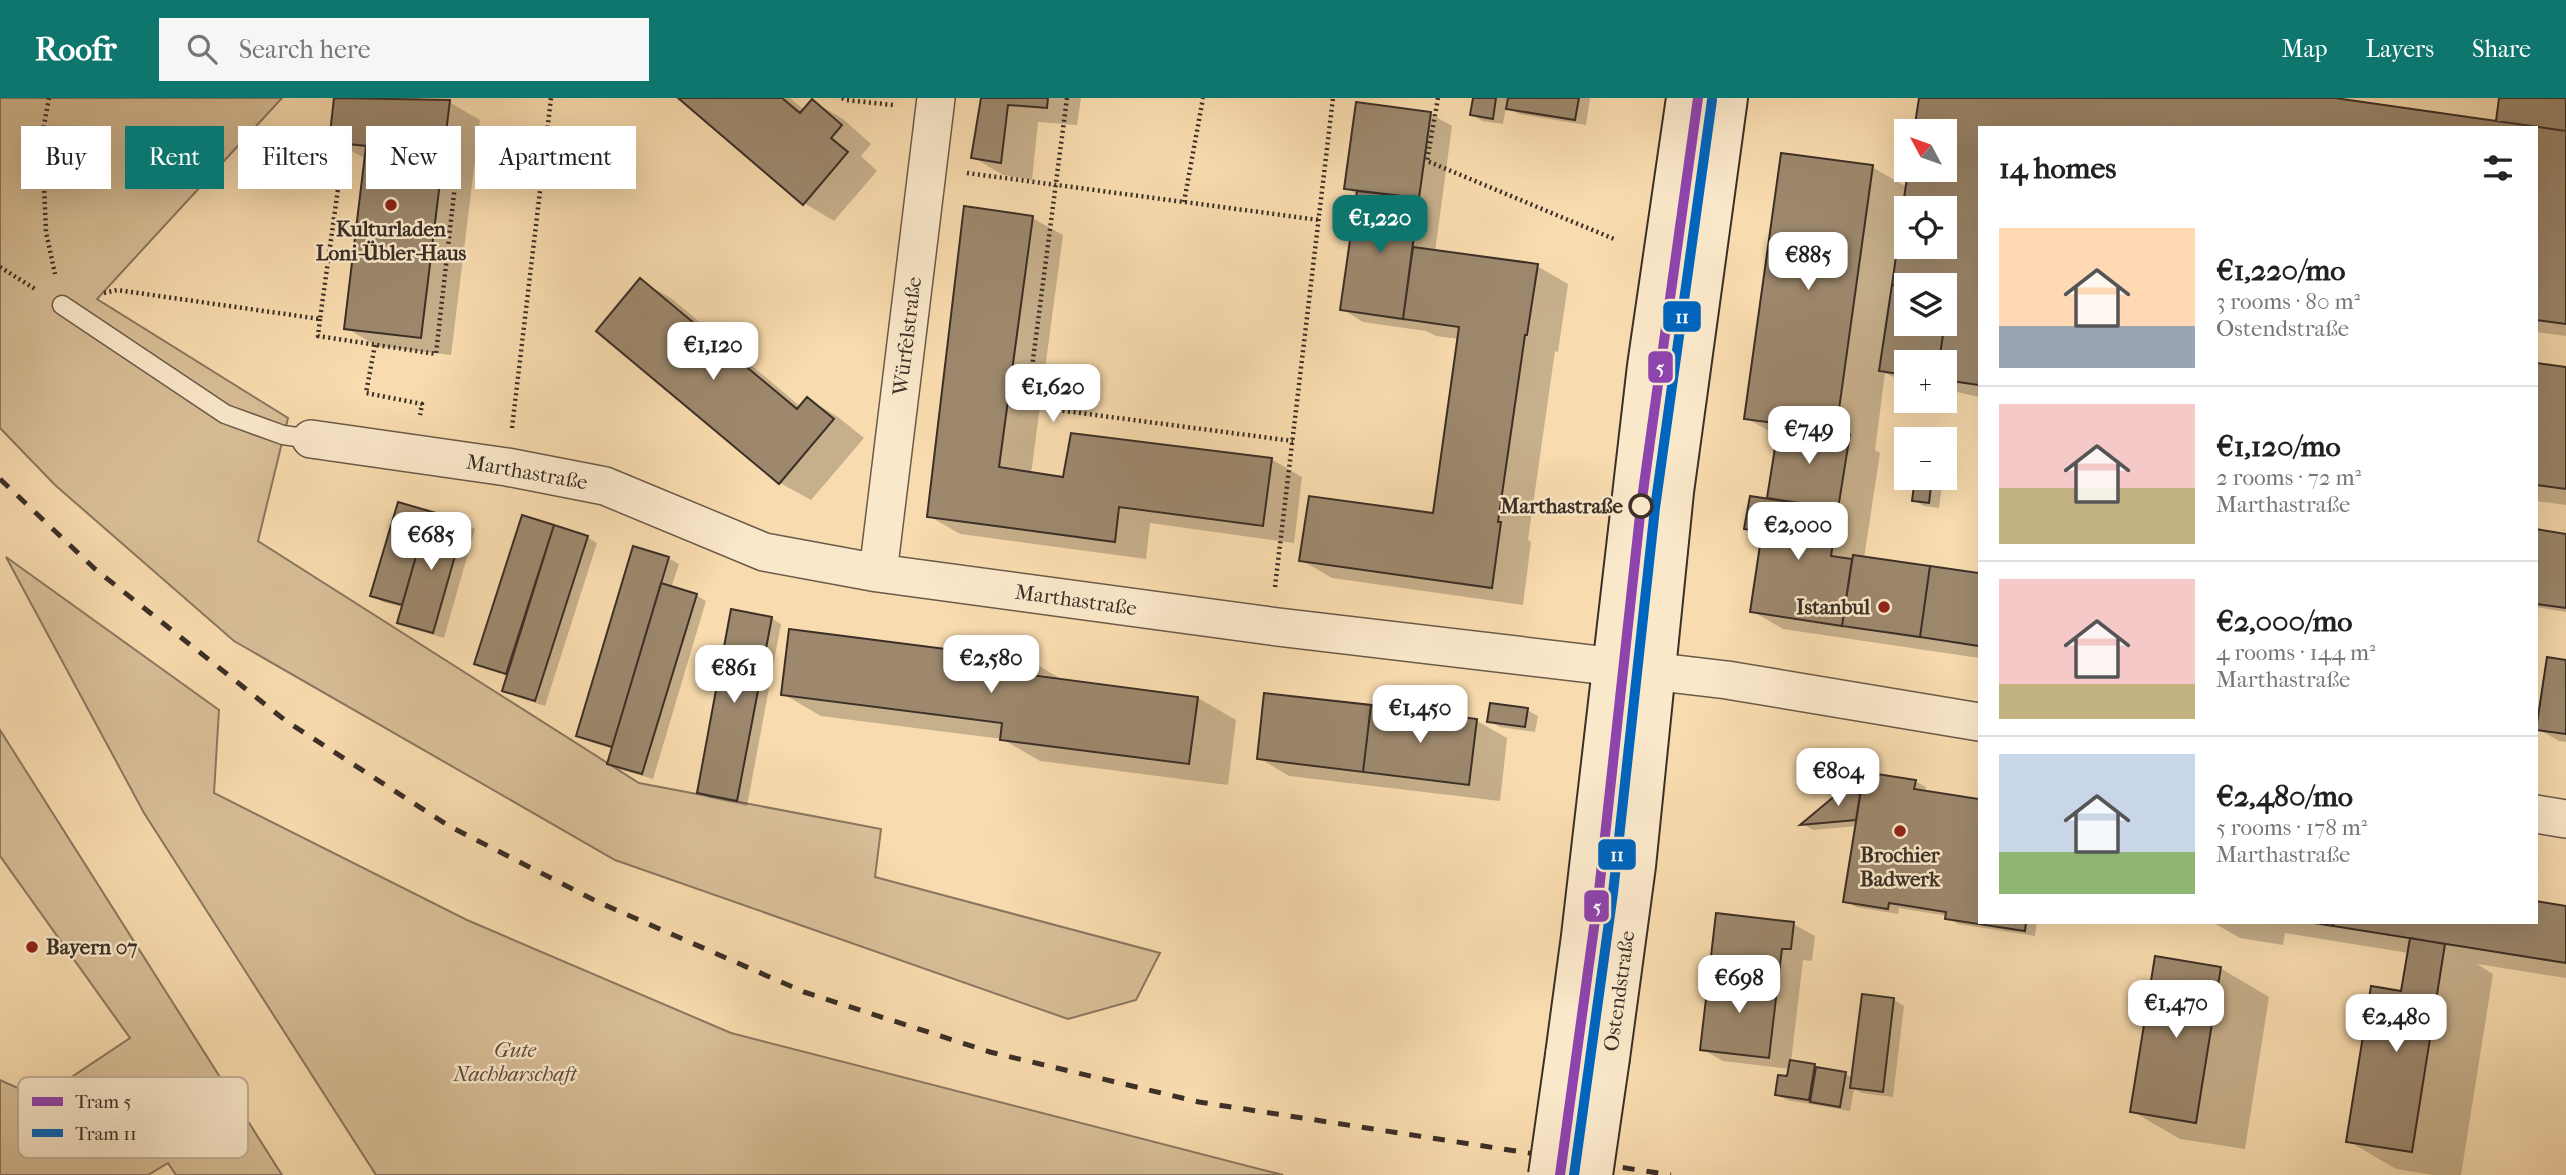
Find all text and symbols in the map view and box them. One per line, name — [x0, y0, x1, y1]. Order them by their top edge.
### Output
search box — [159, 18, 649, 81]
text: Roofr — [35, 30, 117, 69]
icon: search — [183, 30, 221, 68]
text: Search here — [239, 34, 371, 65]
text: Map — [2282, 35, 2328, 63]
text: Layers — [2366, 35, 2434, 63]
text: Share — [2472, 35, 2531, 63]
north arrow — [1894, 119, 1956, 182]
map controls — [1894, 119, 1957, 490]
chip: Buy — [21, 126, 111, 189]
chip: Rent — [125, 126, 224, 189]
chip: Filters — [238, 126, 352, 189]
chip: New — [366, 126, 461, 189]
chip: Apartment — [475, 126, 636, 189]
icon: filters — [2479, 149, 2517, 187]
text: 14 homes — [1999, 151, 2116, 186]
pin: €1,220 — [1323, 195, 1437, 255]
button: locate — [1894, 196, 1957, 259]
marker: Kulturladen Loni-Übler-Haus — [383, 197, 399, 213]
text: €1,220 — [1349, 204, 1411, 231]
place label: Kulturladen Loni-Übler-Haus — [316, 217, 467, 265]
pin: €885 — [1767, 232, 1849, 292]
text: €885 — [1785, 241, 1831, 268]
text: €1,220/mo — [2216, 253, 2346, 288]
icon: home — [2055, 256, 2139, 340]
button: layers — [1894, 273, 1957, 336]
street label: Würfelstraße — [888, 275, 926, 398]
text: 3 rooms · 80 m² — [2216, 288, 2360, 315]
line badge: 11 — [1662, 300, 1702, 333]
text: 11 — [1675, 306, 1689, 328]
text: Ostendstraße — [2216, 315, 2349, 342]
pin: €1,120 — [656, 322, 770, 382]
text: €1,120 — [683, 331, 743, 358]
line badge: 5 — [1647, 350, 1674, 384]
button: + — [1894, 350, 1957, 413]
text: 5 — [1656, 357, 1664, 379]
pin: €1,620 — [996, 364, 1110, 424]
text: €1,620 — [1021, 373, 1085, 400]
pin: €749 — [1768, 406, 1850, 466]
text: €749 — [1784, 415, 1834, 442]
button: − — [1894, 427, 1957, 490]
text: €1,120/mo — [2216, 429, 2341, 464]
icon: home — [2055, 432, 2139, 516]
street label: Marthastraße — [464, 450, 590, 494]
text: 2 rooms · 72 m² — [2216, 464, 2361, 491]
text: Marthastraße — [2216, 491, 2350, 518]
place label: Marthastraße — [1499, 494, 1624, 518]
marker: Marthastraße — [1629, 494, 1653, 518]
pin: €2,000 — [1741, 503, 1855, 562]
text: €2,000 — [1764, 511, 1832, 538]
pin: €685 — [390, 512, 472, 572]
text: €685 — [407, 521, 455, 548]
street label: Marthastraße — [1014, 580, 1138, 620]
place label: Istanbul — [1796, 595, 1870, 619]
marker: Istanbul — [1876, 599, 1892, 615]
text: €2,000/mo — [2216, 604, 2352, 639]
icon: home — [2055, 607, 2139, 691]
pin: €2,580 — [934, 636, 1048, 695]
text: 4 rooms · 144 m² — [2216, 639, 2376, 666]
text: €2,580 — [959, 644, 1023, 671]
pin: €861 — [693, 646, 775, 705]
text: €861 — [711, 654, 757, 681]
text: Marthastraße — [2216, 666, 2350, 693]
pin: €1,450 — [1363, 686, 1477, 745]
text: €1,450 — [1389, 694, 1451, 721]
pin: €804 — [1797, 748, 1879, 808]
text: €804 — [1812, 757, 1864, 784]
text: €2,480/mo — [2216, 779, 2353, 814]
icon: home — [2055, 782, 2139, 866]
text: 5 rooms · 178 m² — [2216, 814, 2367, 841]
marker: Brochier Badwerk — [1892, 823, 1908, 839]
line badge: 11 — [1597, 838, 1637, 871]
text: Marthastraße — [2216, 841, 2350, 868]
place label: Brochier Badwerk — [1860, 843, 1941, 891]
text: 11 — [1610, 844, 1624, 866]
line badge: 5 — [1583, 889, 1610, 923]
text: 5 — [1593, 896, 1601, 918]
street label: Ostendstraße — [1599, 929, 1639, 1053]
place label: Bayern 07 — [46, 935, 137, 959]
marker: Bayern 07 — [24, 939, 40, 955]
pin: €698 — [1698, 956, 1780, 1015]
text: €698 — [1714, 964, 1764, 991]
pin: €1,470 — [2119, 981, 2233, 1040]
text: €1,470 — [2144, 989, 2208, 1016]
pin: €2,480 — [2339, 995, 2453, 1054]
text: €2,480 — [2362, 1003, 2430, 1030]
park label: Gute Nachbarschaft — [452, 1038, 578, 1086]
legend — [18, 1077, 248, 1158]
text: Tram 5 — [75, 1091, 131, 1113]
text: Tram 11 — [75, 1123, 137, 1145]

